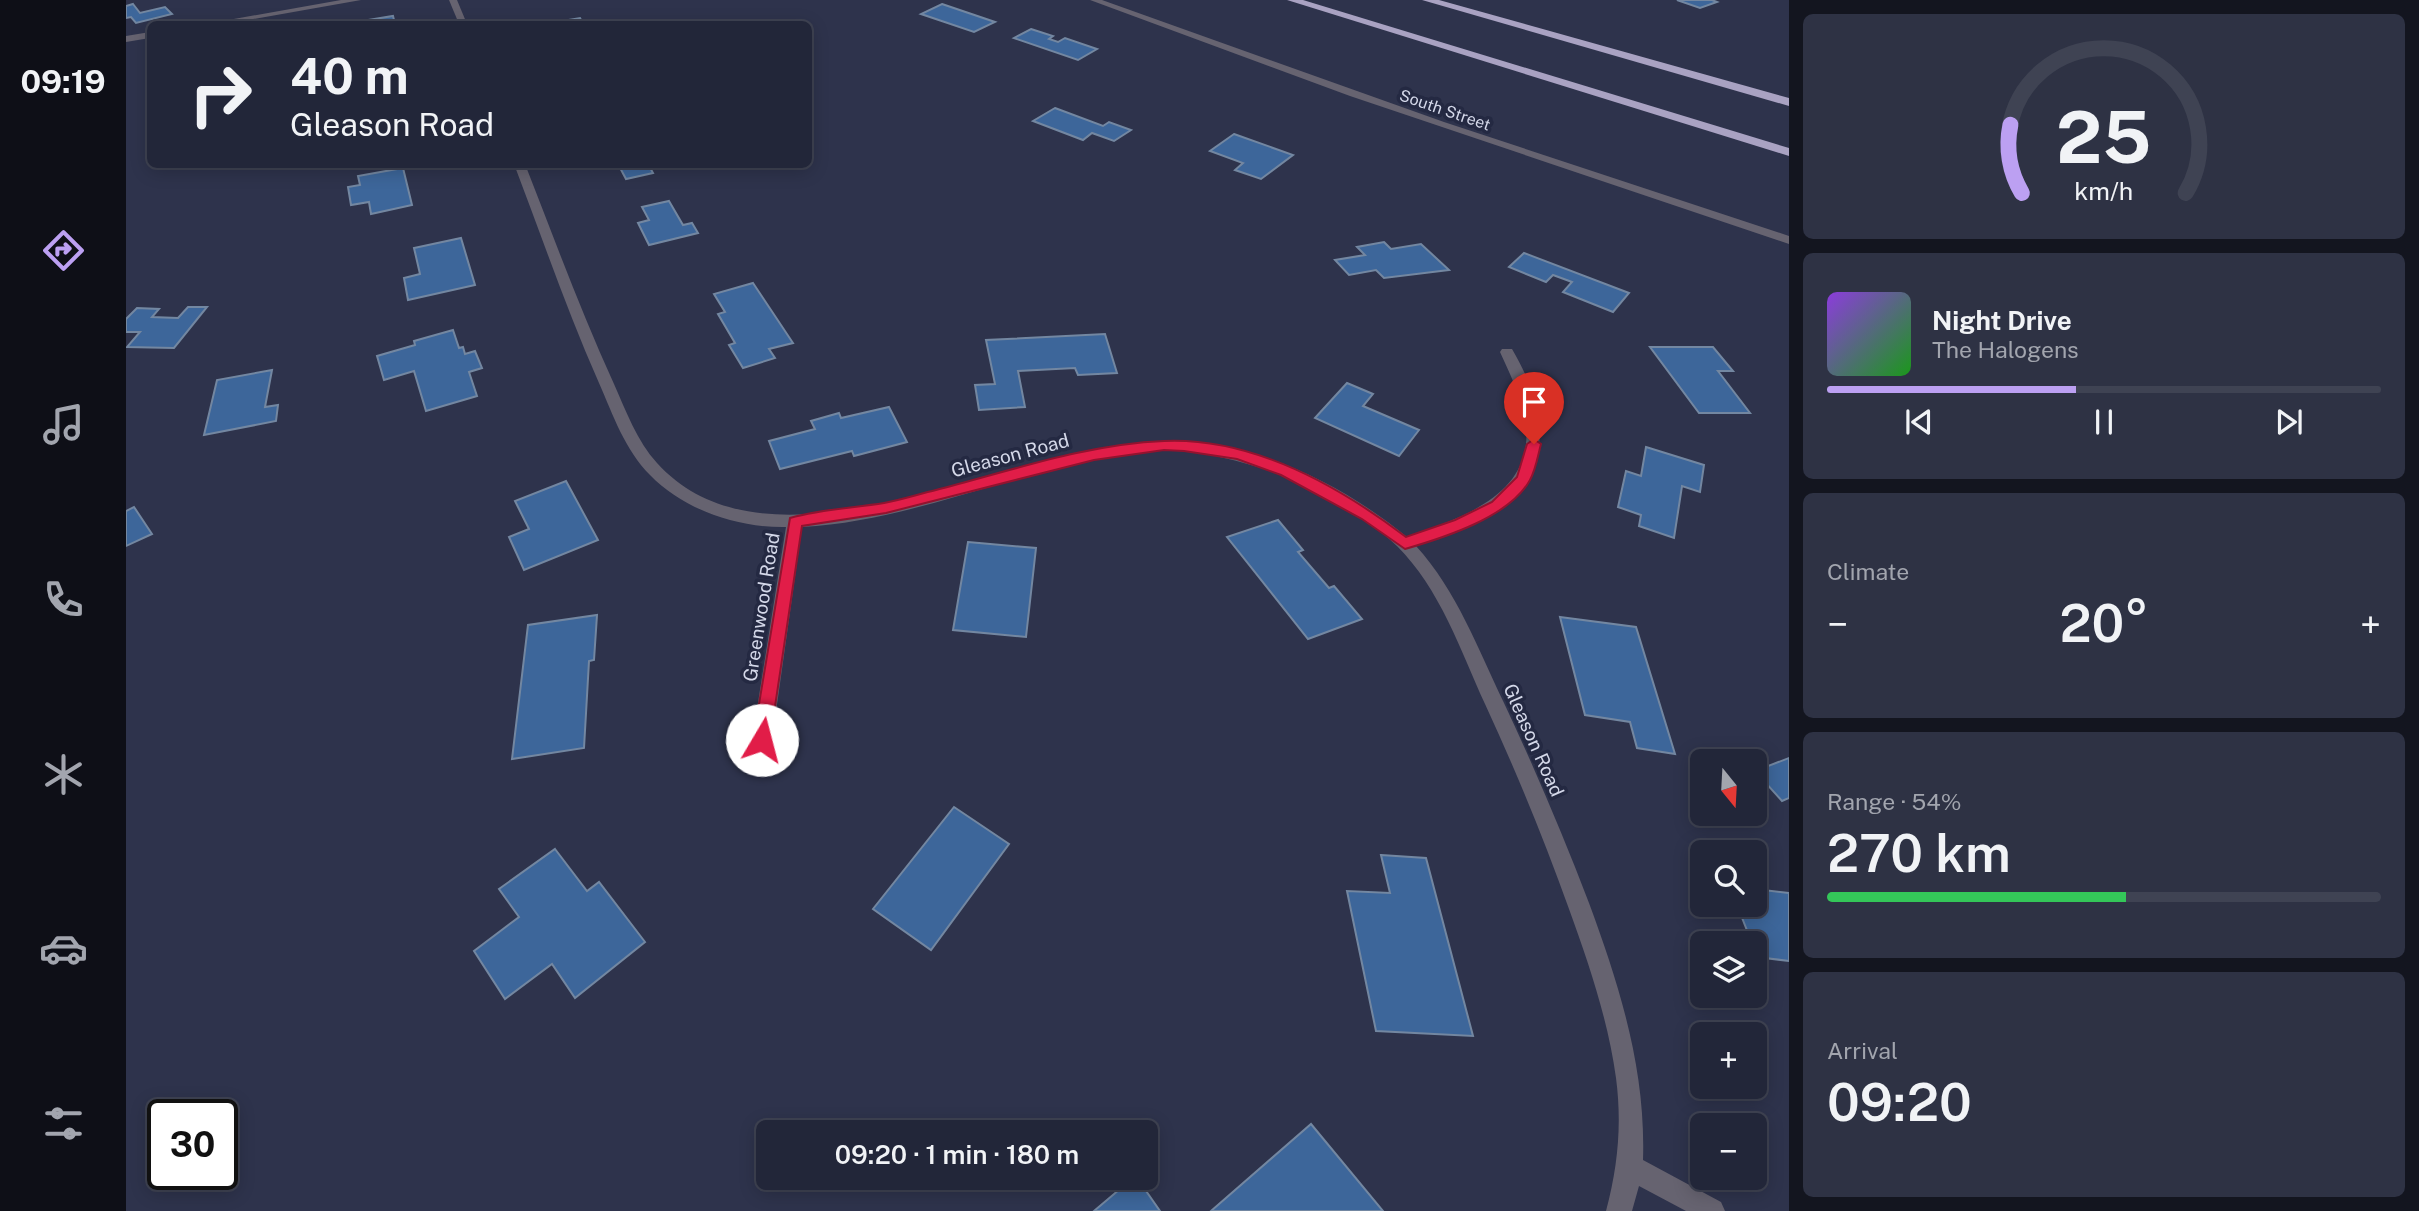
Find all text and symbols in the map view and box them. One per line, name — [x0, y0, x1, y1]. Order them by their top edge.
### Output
text: 40 m — [290, 47, 409, 105]
icon: right — [175, 49, 266, 140]
text: 09:19 — [20, 63, 106, 100]
street label: South Street — [1397, 86, 1493, 134]
text: 25 — [2056, 94, 2152, 179]
text: Gleason Road — [290, 106, 494, 143]
text: km/h — [2075, 176, 2133, 206]
icon: directions — [39, 226, 88, 275]
text: Night Drive — [1932, 305, 2072, 336]
text: The Halogens — [1932, 336, 2079, 363]
pin — [1504, 372, 1564, 444]
icon: arrive — [1515, 383, 1553, 421]
icon: music — [39, 400, 88, 449]
icon: previous — [1900, 403, 1938, 441]
icon: pause — [2085, 403, 2123, 441]
icon: next — [2270, 403, 2308, 441]
street label: Gleason Road — [949, 429, 1071, 481]
street label: Greenwood Road — [738, 531, 784, 683]
text: Climate — [1827, 558, 1909, 585]
icon: phone — [39, 575, 88, 624]
text: 20° — [2059, 593, 2149, 654]
text: − — [1827, 602, 1848, 647]
text: + — [2360, 602, 2381, 647]
street label: Gleason Road — [1499, 680, 1569, 800]
position arrow — [725, 703, 799, 777]
north arrow — [1690, 749, 1768, 826]
map controls — [1690, 749, 1767, 1190]
icon: climate — [39, 750, 88, 799]
text: Range · 54% — [1827, 788, 1961, 815]
text: 270 km — [1827, 823, 2011, 884]
button: search — [1690, 840, 1767, 917]
icon: car — [39, 924, 88, 973]
button: layers — [1690, 931, 1767, 1008]
button: + — [1690, 1022, 1767, 1099]
text: Arrival — [1827, 1037, 1898, 1064]
text: 09:20 — [1827, 1072, 1972, 1133]
icon: filters — [39, 1099, 88, 1148]
speed limit sign: 30 — [147, 1099, 238, 1190]
button: − — [1690, 1113, 1767, 1190]
text: 09:20 · 1 min · 180 m — [835, 1139, 1079, 1170]

